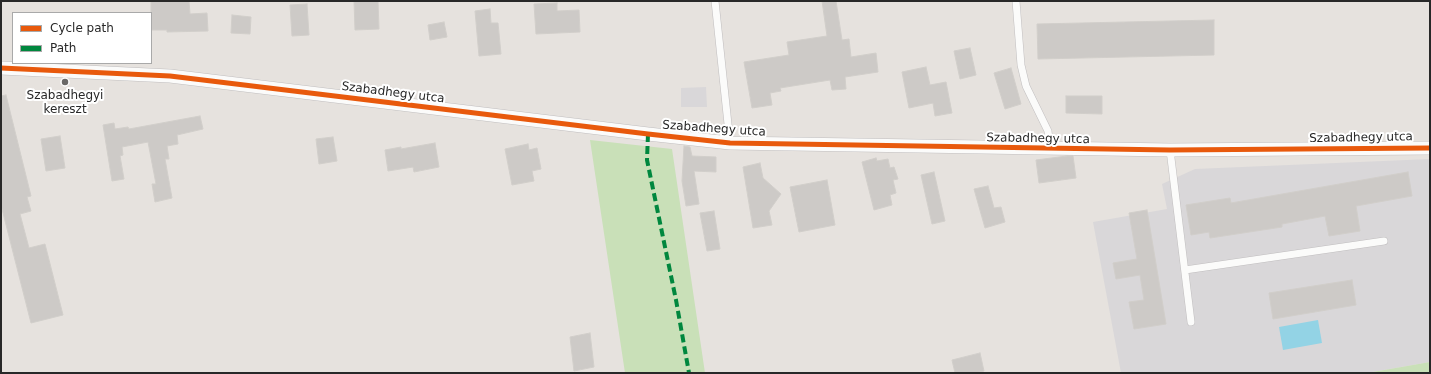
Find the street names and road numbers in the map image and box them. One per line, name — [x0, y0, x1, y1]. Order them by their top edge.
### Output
street label: Szabadhegy utca — [341, 80, 445, 106]
street label: Szabadhegy utca — [662, 118, 766, 140]
street label: Szabadhegy utca — [1309, 130, 1413, 146]
street label: Szabadhegy utca — [986, 131, 1090, 147]

